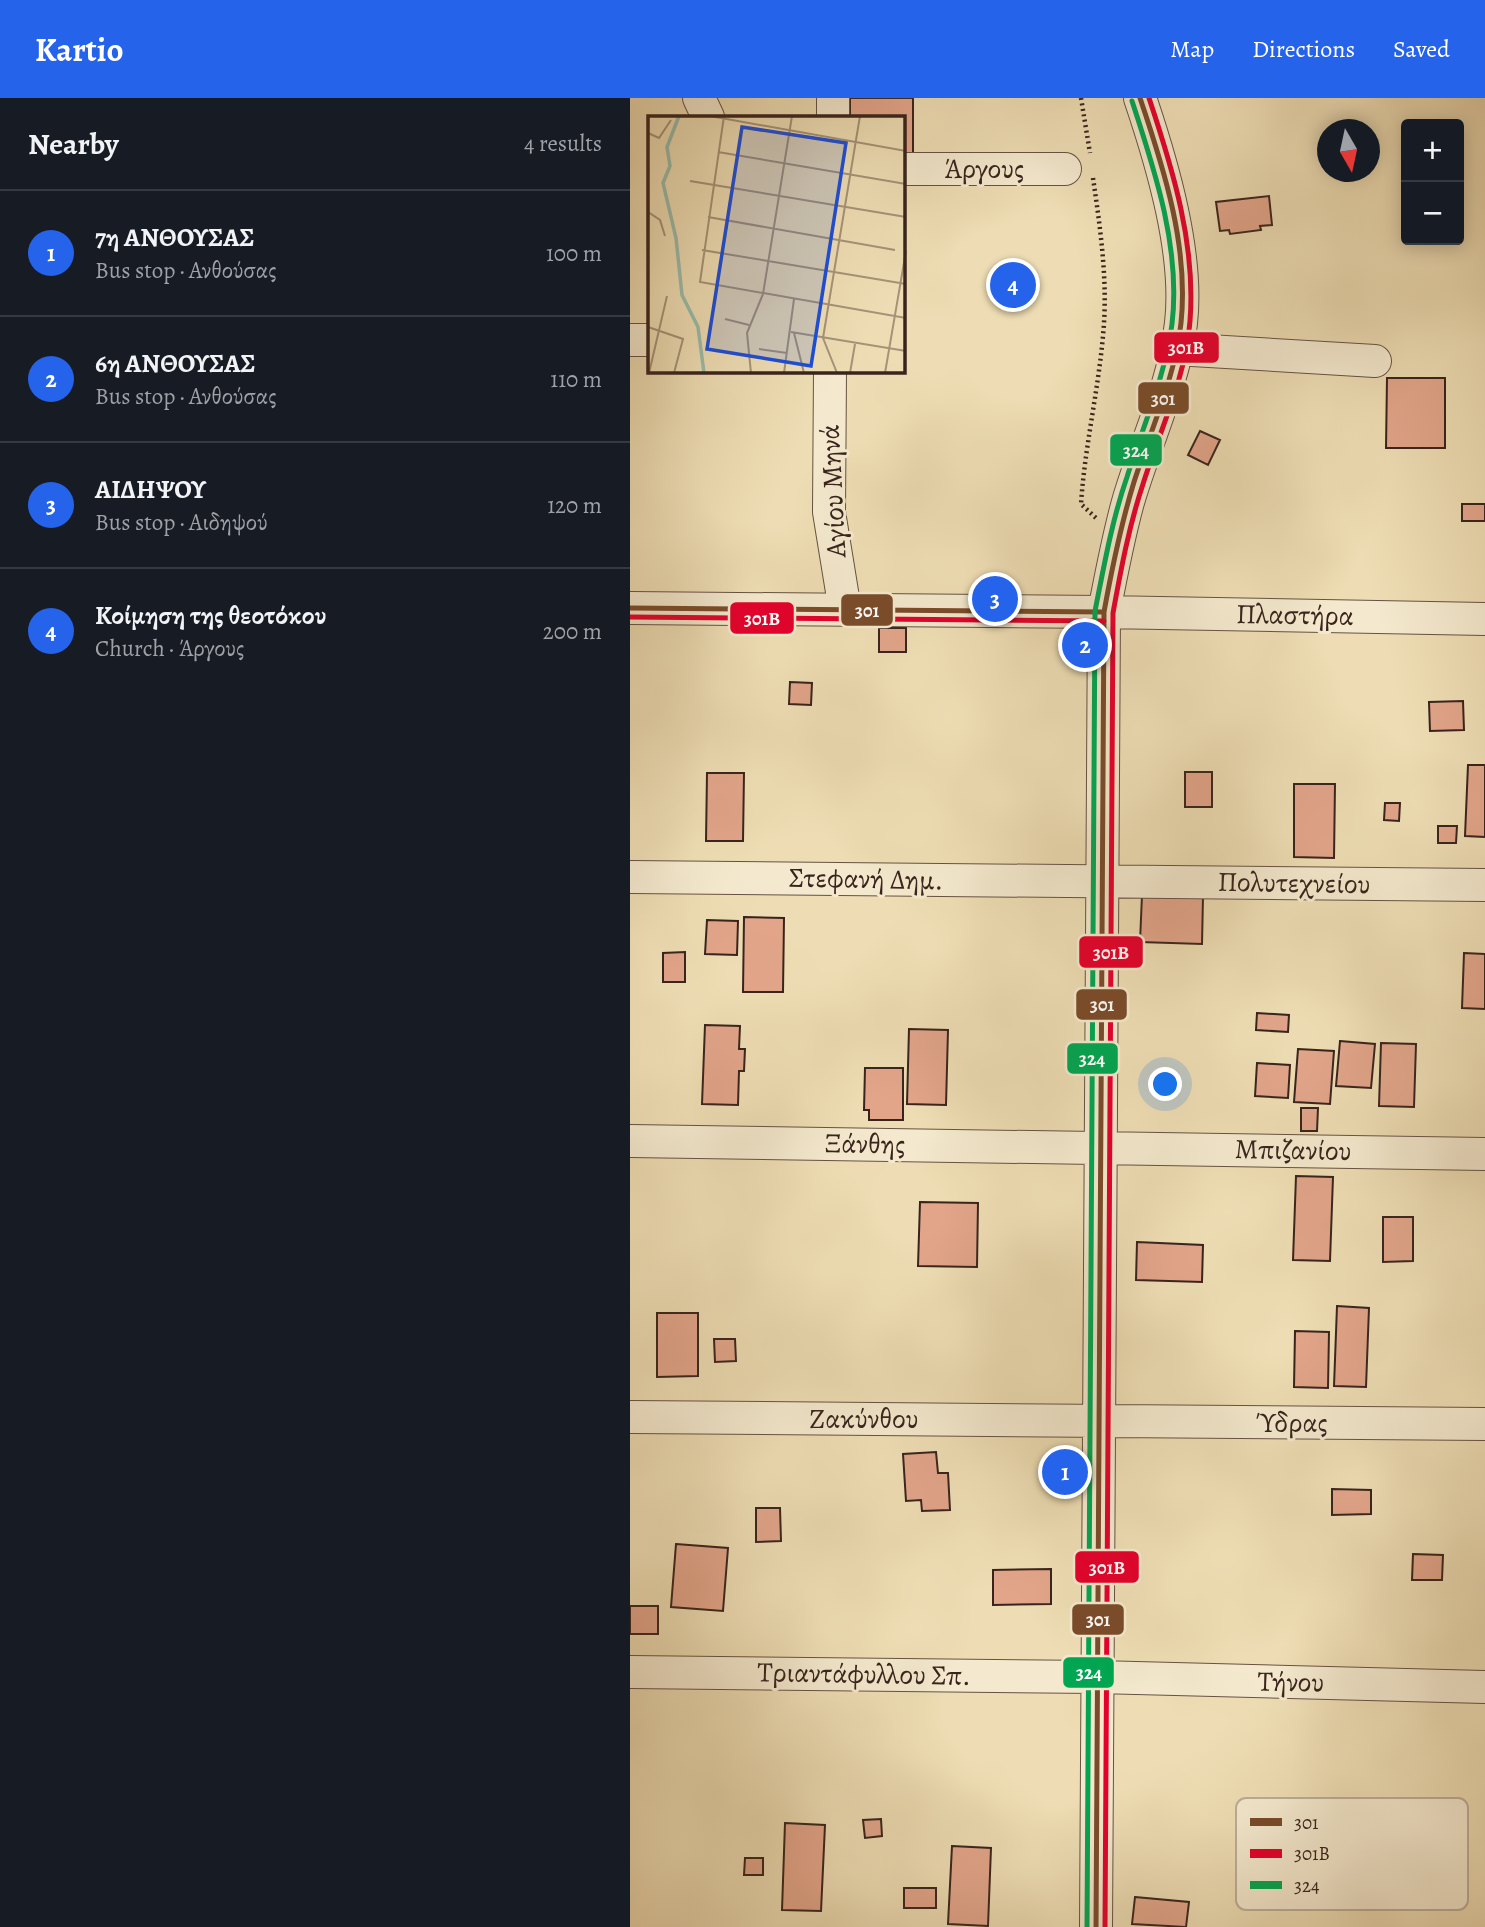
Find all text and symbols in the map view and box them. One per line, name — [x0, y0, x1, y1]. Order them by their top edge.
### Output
text: Kartio — [35, 27, 123, 72]
text: Map — [1170, 33, 1214, 65]
text: Directions — [1252, 33, 1355, 65]
text: Saved — [1393, 33, 1450, 65]
inset map — [648, 116, 905, 373]
north arrow — [1317, 119, 1380, 182]
map controls — [1401, 119, 1464, 245]
button: + — [1401, 119, 1464, 182]
text: Nearby — [28, 124, 119, 164]
text: 4 results — [524, 128, 602, 159]
street label: Άργους — [944, 150, 1024, 188]
button: − — [1401, 182, 1464, 245]
text: 7η ΑΝΘΟΥΣΑΣ — [95, 220, 255, 255]
text: 1 — [47, 238, 55, 269]
text: 100 m — [546, 238, 602, 269]
text: Bus stop · Ανθούσας — [95, 255, 277, 286]
pin: 4 — [990, 259, 1036, 311]
line badge: 301B — [1153, 331, 1220, 364]
text: 301B — [1168, 335, 1204, 361]
text: 6η ΑΝΘΟΥΣΑΣ — [95, 346, 256, 381]
text: 2 — [45, 364, 57, 395]
text: 110 m — [550, 364, 602, 395]
text: Bus stop · Ανθούσας — [95, 381, 277, 412]
line badge: 301 — [1137, 381, 1190, 415]
text: 301 — [1151, 386, 1175, 412]
street label: Αγίου Μηνά — [811, 424, 856, 559]
line badge: 324 — [1109, 433, 1163, 467]
text: 324 — [1123, 438, 1149, 464]
text: ΑΙΔΗΨΟΥ — [95, 472, 206, 507]
text: 3 — [46, 490, 56, 521]
text: 120 m — [547, 490, 602, 521]
text: Bus stop · Αιδηψού — [95, 507, 268, 538]
pin: 3 — [972, 573, 1018, 625]
line badge: 301 — [840, 593, 894, 627]
street label: Πλαστήρα — [1236, 595, 1354, 635]
text: Κοίμηση της θεοτόκου — [95, 598, 326, 633]
text: 301 — [855, 598, 879, 624]
line badge: 301B — [729, 601, 795, 635]
text: 301B — [744, 606, 780, 632]
text: 4 — [46, 616, 56, 647]
text: 200 m — [543, 616, 602, 647]
pin: 2 — [1062, 619, 1108, 671]
text: Church · Άργους — [95, 633, 244, 664]
street label: Στεφανή Δημ. — [789, 859, 943, 899]
street label: Πολυτεχνείου — [1217, 863, 1371, 903]
line badge: 301B — [1078, 935, 1144, 969]
text: 301B — [1093, 940, 1129, 966]
line badge: 301 — [1075, 988, 1128, 1021]
text: 301 — [1090, 992, 1114, 1018]
line badge: 324 — [1066, 1042, 1119, 1075]
text: 324 — [1079, 1046, 1105, 1072]
your location — [1148, 1067, 1182, 1101]
street label: Ξάνθης — [824, 1124, 906, 1164]
street label: Μπιζανίου — [1234, 1130, 1352, 1170]
street label: Ζακύνθου — [809, 1400, 919, 1438]
street label: Ύδρας — [1256, 1404, 1328, 1442]
pin: 1 — [1042, 1446, 1088, 1498]
line badge: 301B — [1074, 1550, 1140, 1584]
text: 301B — [1089, 1555, 1125, 1581]
line badge: 301 — [1071, 1603, 1125, 1636]
text: 301 — [1086, 1607, 1110, 1633]
street label: Τριαντάφυλλου Σπ. — [757, 1653, 971, 1695]
line badge: 324 — [1062, 1656, 1115, 1689]
text: 324 — [1076, 1660, 1102, 1686]
street label: Τήνου — [1257, 1662, 1325, 1702]
legend — [1236, 1798, 1468, 1910]
text: 301 — [1294, 1810, 1319, 1836]
text: 301B — [1294, 1841, 1330, 1867]
text: 324 — [1294, 1873, 1320, 1899]

